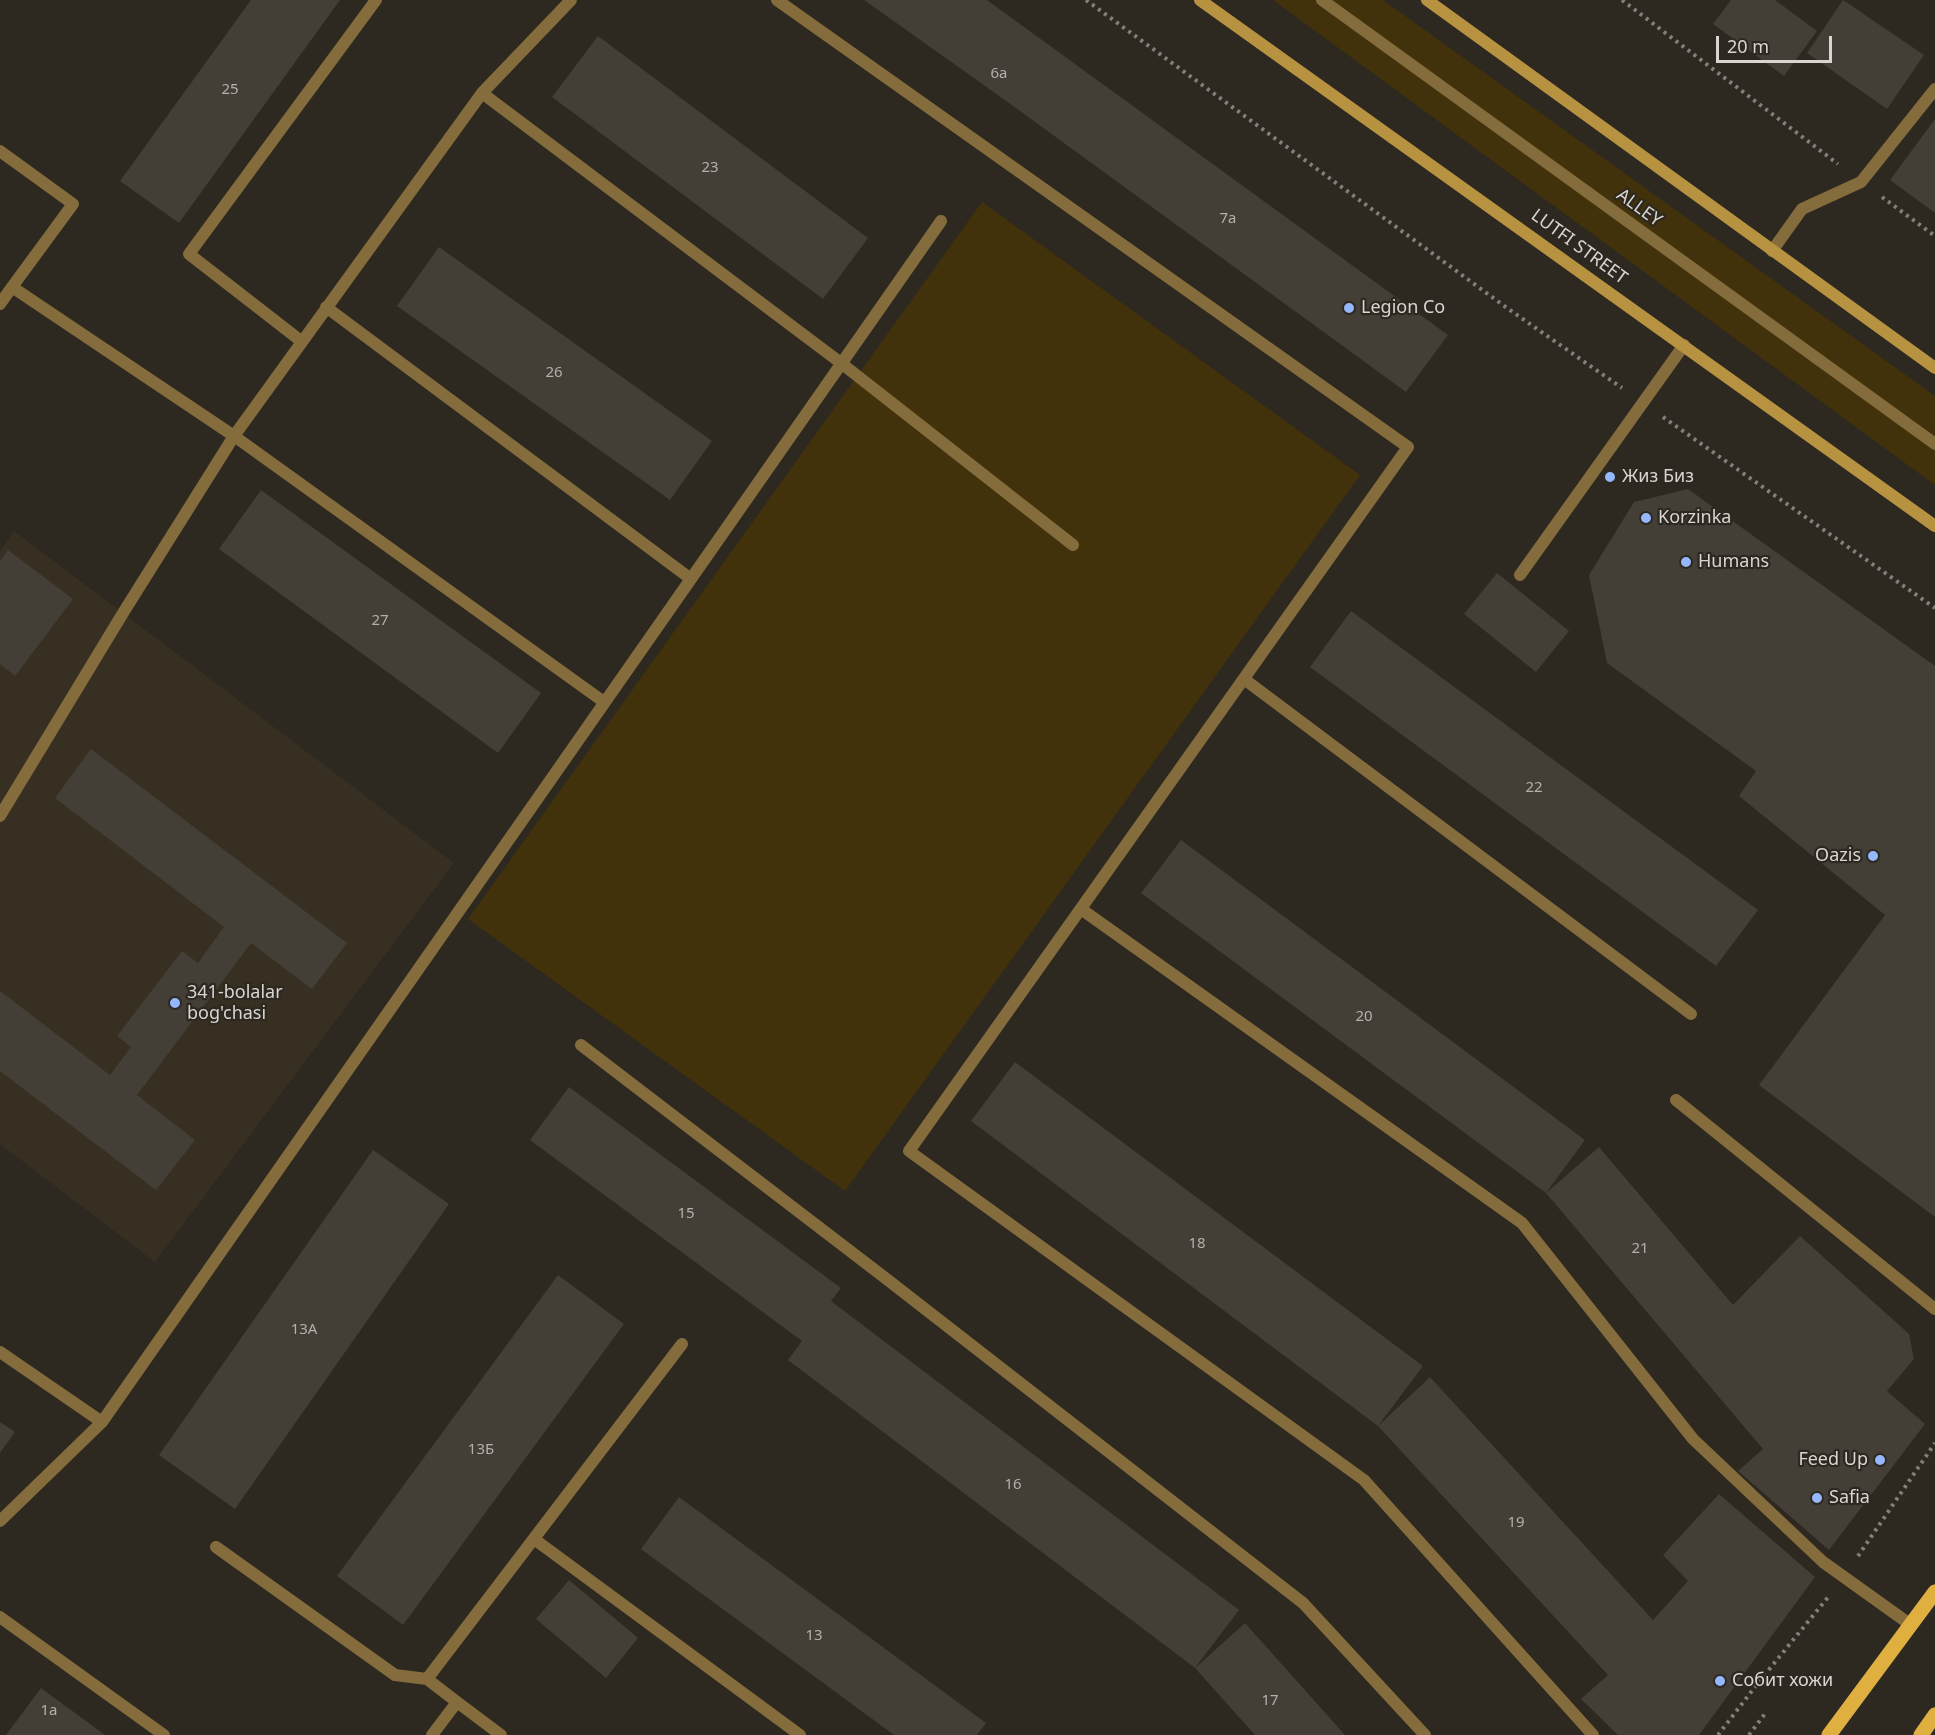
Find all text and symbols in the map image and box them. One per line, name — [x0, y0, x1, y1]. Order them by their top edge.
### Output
scale bar — [1719, 24, 1834, 62]
text: 20 m — [1727, 34, 1769, 58]
house number: 6а — [991, 65, 1007, 83]
house number: 25 — [221, 81, 239, 99]
house number: 23 — [701, 159, 719, 177]
street label: ALLEY — [1612, 184, 1666, 232]
street label: LUTFI STREET — [1527, 205, 1631, 289]
house number: 7а — [1220, 210, 1236, 228]
place label: Legion Co — [1361, 297, 1445, 319]
marker: Legion Co — [1342, 301, 1356, 315]
house number: 26 — [545, 364, 563, 382]
place label: Жиз Биз — [1622, 466, 1694, 488]
marker: Жиз Биз — [1603, 470, 1617, 484]
place label: Korzinka — [1658, 507, 1731, 529]
marker: Korzinka — [1639, 511, 1653, 525]
place label: Humans — [1698, 551, 1769, 573]
marker: Humans — [1679, 555, 1693, 569]
house number: 27 — [371, 612, 389, 630]
house number: 22 — [1525, 779, 1543, 797]
place label: Oazis — [1815, 845, 1861, 867]
marker: Oazis — [1866, 849, 1880, 863]
place label: 341-bolalar bog'chasi — [187, 982, 283, 1024]
marker: 341-bolalar bog'chasi — [168, 996, 182, 1010]
house number: 20 — [1355, 1008, 1373, 1026]
house number: 15 — [677, 1205, 695, 1223]
house number: 18 — [1188, 1235, 1206, 1253]
house number: 21 — [1631, 1240, 1649, 1258]
house number: 13А — [291, 1321, 317, 1339]
house number: 13Б — [468, 1441, 494, 1459]
place label: Feed Up — [1798, 1449, 1868, 1471]
marker: Feed Up — [1873, 1453, 1887, 1467]
house number: 16 — [1004, 1476, 1022, 1494]
place label: Safia — [1829, 1487, 1870, 1509]
marker: Safia — [1810, 1491, 1824, 1505]
house number: 19 — [1507, 1514, 1525, 1532]
house number: 13 — [805, 1627, 823, 1645]
place label: Собит хожи — [1732, 1670, 1833, 1692]
marker: Собит хожи — [1713, 1674, 1727, 1688]
house number: 17 — [1261, 1692, 1279, 1710]
house number: 1a — [41, 1702, 57, 1720]

